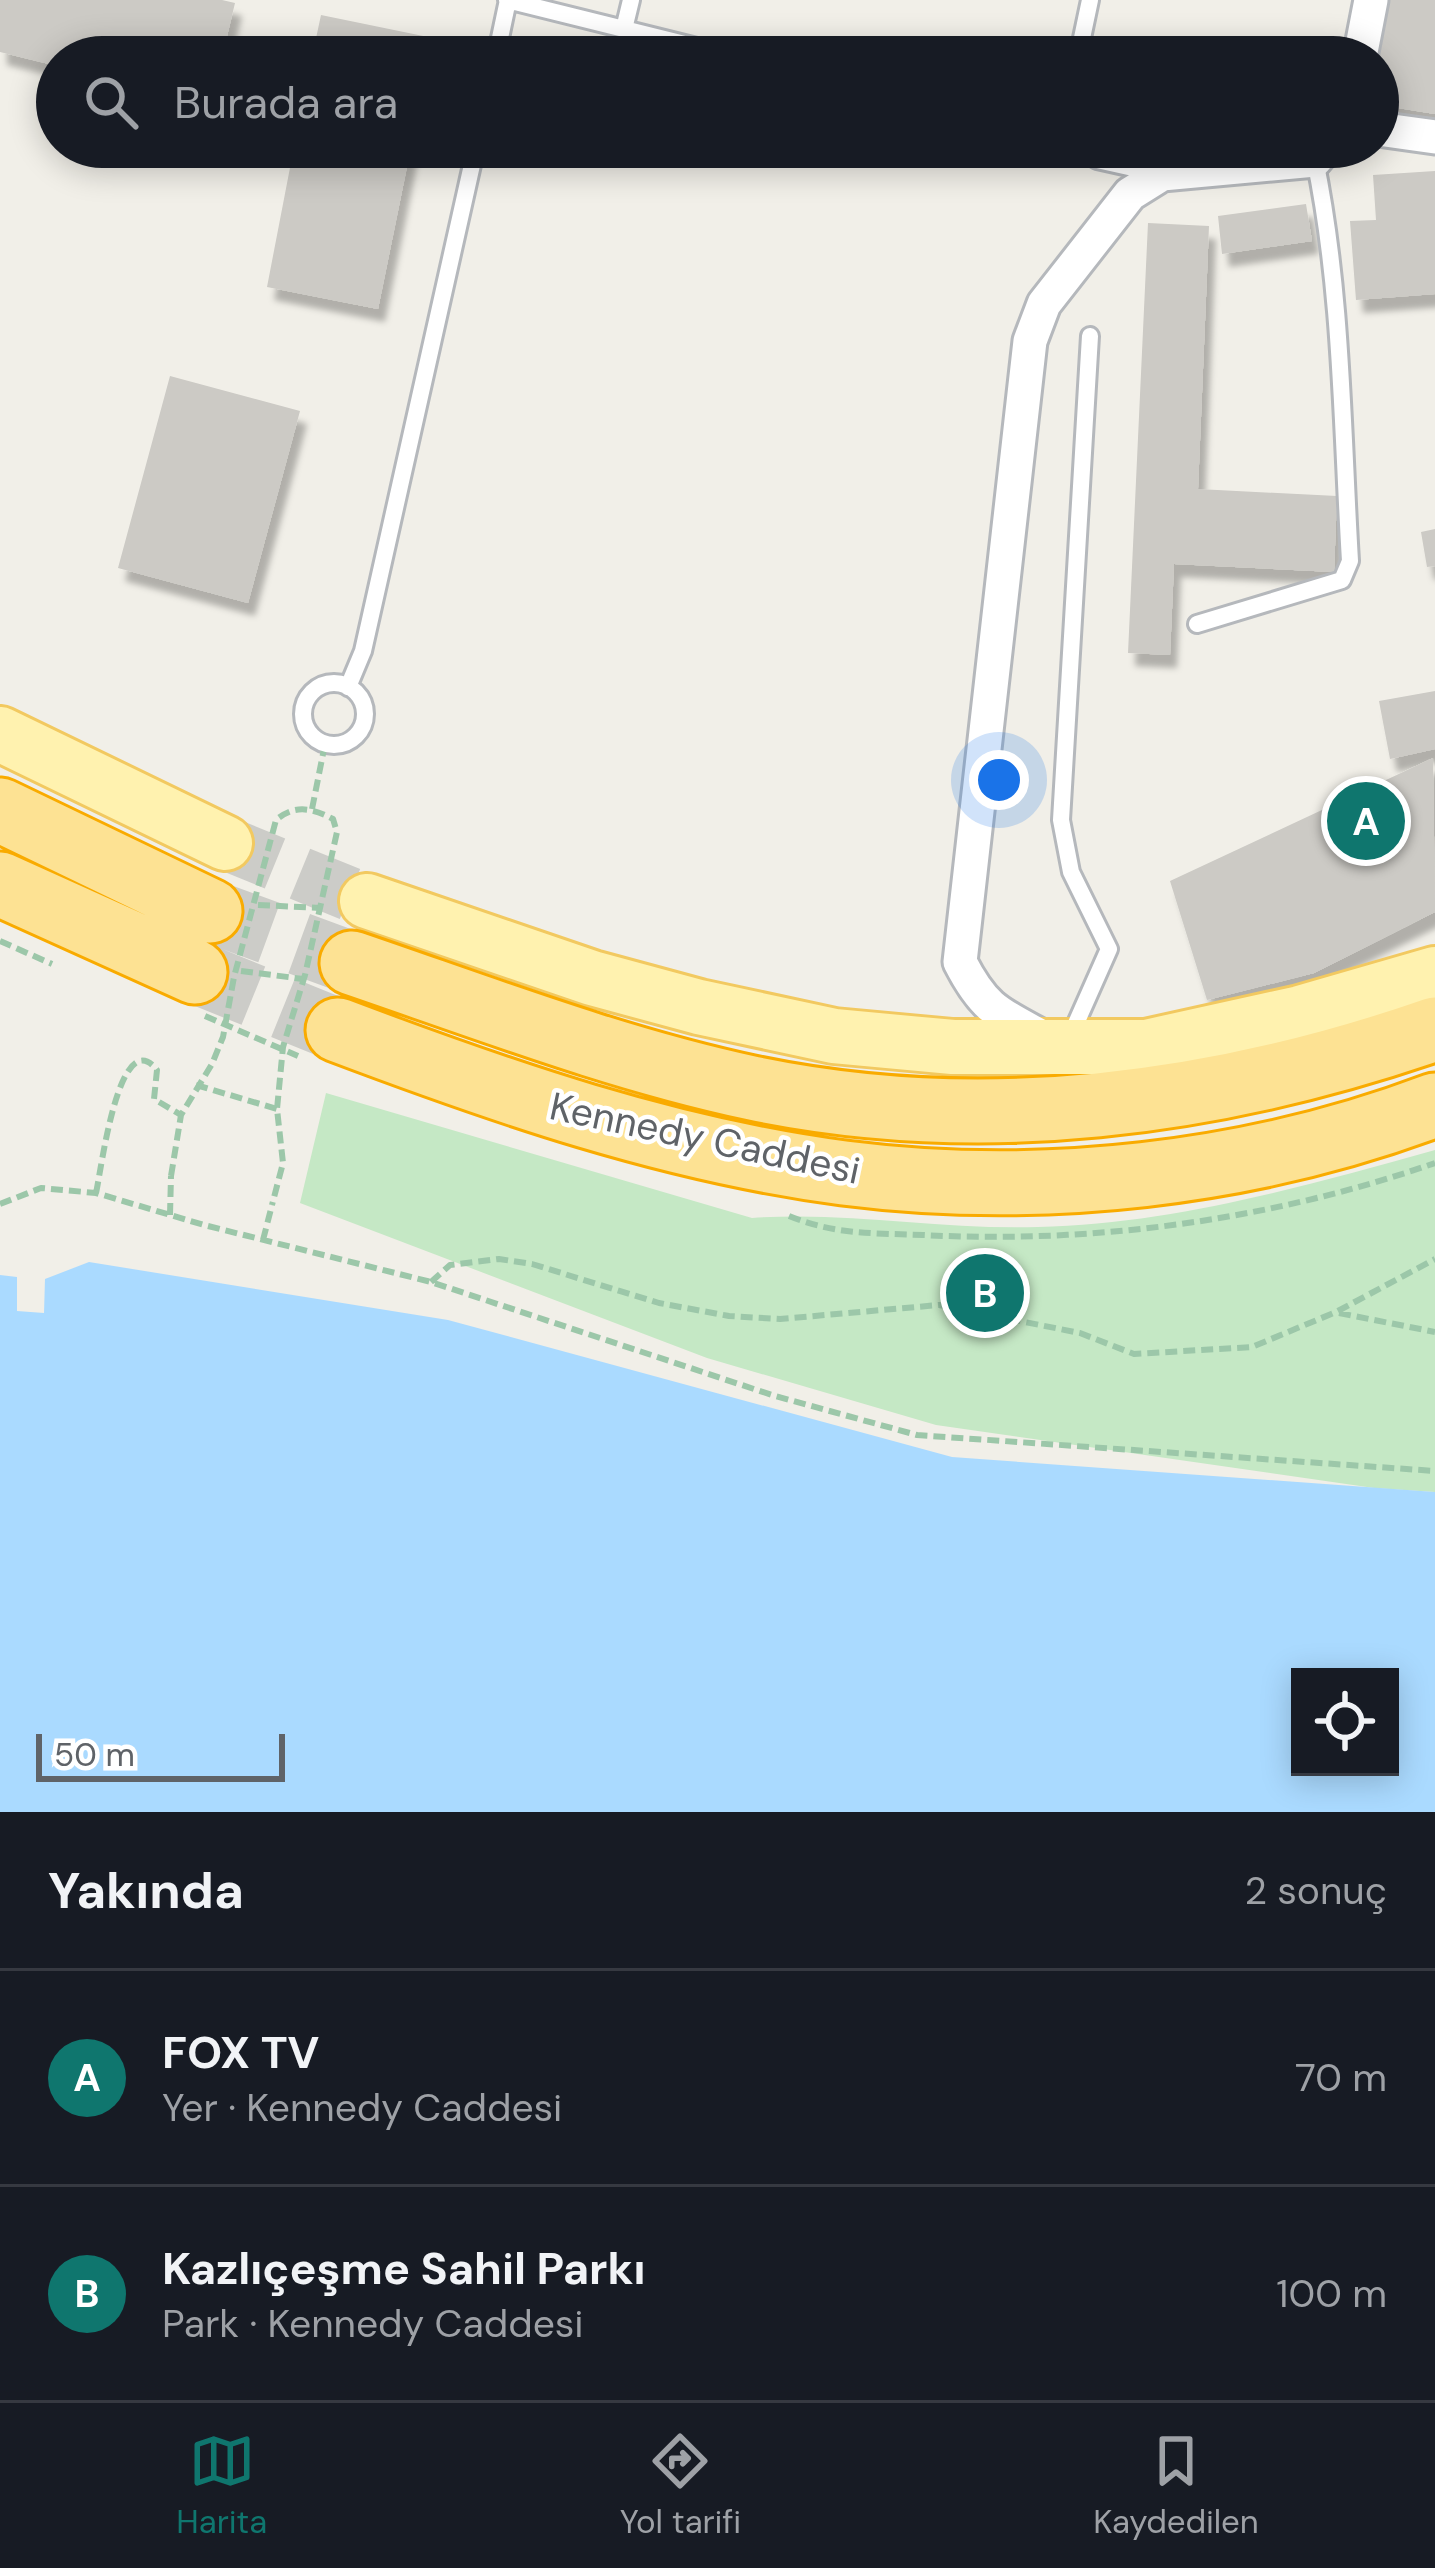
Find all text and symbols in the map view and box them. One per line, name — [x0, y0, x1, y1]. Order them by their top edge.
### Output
search box — [36, 36, 1399, 168]
icon: search — [78, 69, 144, 135]
text: Burada ara — [174, 73, 398, 132]
your location — [969, 750, 1029, 810]
pin: A — [1327, 776, 1405, 866]
street label: Kennedy Caddesi — [545, 1080, 865, 1196]
pin: B — [946, 1248, 1024, 1338]
map controls — [1291, 1668, 1399, 1776]
button: locate — [1291, 1668, 1399, 1776]
scale bar — [36, 1728, 285, 1781]
text: 50 m — [54, 1733, 135, 1776]
text: Yakında — [48, 1857, 244, 1924]
text: 2 sonuç — [1244, 1865, 1387, 1916]
text: FOX TV — [162, 2023, 319, 2082]
text: A — [73, 2052, 101, 2103]
text: 70 m — [1295, 2052, 1387, 2103]
text: Yer · Kennedy Caddesi — [162, 2082, 562, 2133]
text: Kazlıçeşme Sahil Parkı — [162, 2239, 645, 2298]
text: B — [75, 2268, 99, 2319]
text: 100 m — [1276, 2268, 1387, 2319]
text: Park · Kennedy Caddesi — [162, 2298, 583, 2349]
tab: Harita — [176, 2428, 267, 2543]
tab: Yol tarifi — [620, 2428, 741, 2543]
tab: Kaydedilen — [1093, 2428, 1259, 2543]

